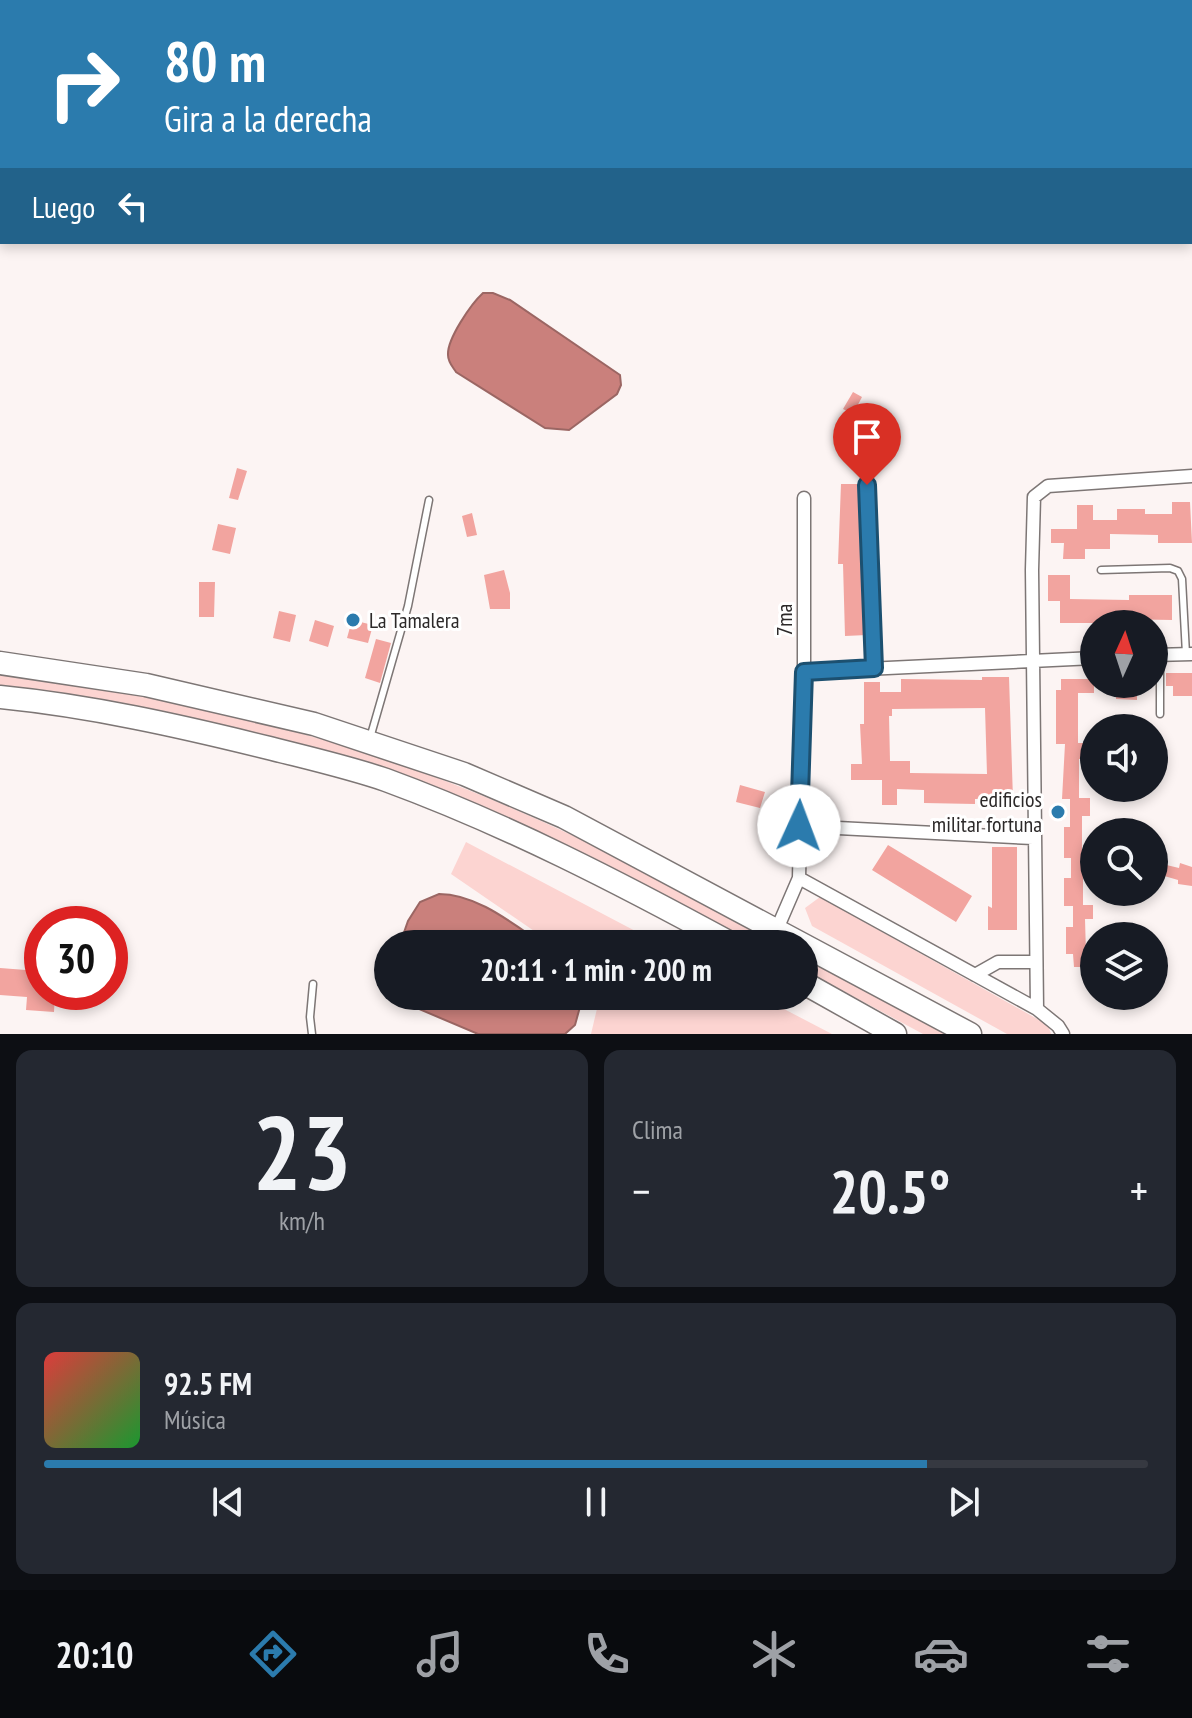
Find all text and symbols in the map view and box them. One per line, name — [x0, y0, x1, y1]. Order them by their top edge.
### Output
text: 80 m — [164, 25, 266, 97]
icon: right — [32, 32, 136, 136]
text: Gira a la derecha — [164, 95, 372, 142]
icon: left — [111, 184, 155, 228]
text: Luego — [32, 187, 95, 226]
pin — [833, 403, 901, 485]
icon: arrive — [845, 415, 889, 459]
street label: 7ma — [770, 604, 798, 636]
place label: La Tamalera — [369, 606, 460, 634]
north arrow — [1080, 610, 1168, 698]
map controls — [1080, 610, 1168, 1010]
marker: La Tamalera — [344, 611, 362, 629]
button: sound — [1080, 714, 1168, 802]
position arrow — [757, 784, 841, 868]
place label: edificios militar fortuna — [932, 785, 1042, 838]
marker: edificios militar fortuna — [1049, 803, 1067, 821]
button: search — [1080, 818, 1168, 906]
speed limit sign: 30 — [24, 906, 128, 1010]
button: layers — [1080, 922, 1168, 1010]
text: 20:11 · 1 min · 200 m — [480, 950, 712, 989]
text: 23 — [252, 1084, 352, 1219]
text: Clima — [632, 1113, 683, 1146]
text: 20.5° — [830, 1152, 950, 1230]
text: − — [632, 1162, 650, 1219]
text: + — [1130, 1162, 1148, 1219]
text: km/h — [279, 1204, 325, 1237]
text: 92.5 FM — [164, 1364, 252, 1403]
text: Música — [164, 1403, 226, 1436]
icon: previous — [206, 1480, 250, 1524]
icon: pause — [574, 1480, 618, 1524]
icon: next — [942, 1480, 986, 1524]
icon: directions — [245, 1626, 301, 1682]
icon: music — [412, 1626, 468, 1682]
icon: phone — [579, 1626, 635, 1682]
icon: climate — [746, 1626, 802, 1682]
icon: car — [913, 1626, 969, 1682]
icon: filters — [1080, 1626, 1136, 1682]
text: 20:10 — [56, 1631, 133, 1678]

